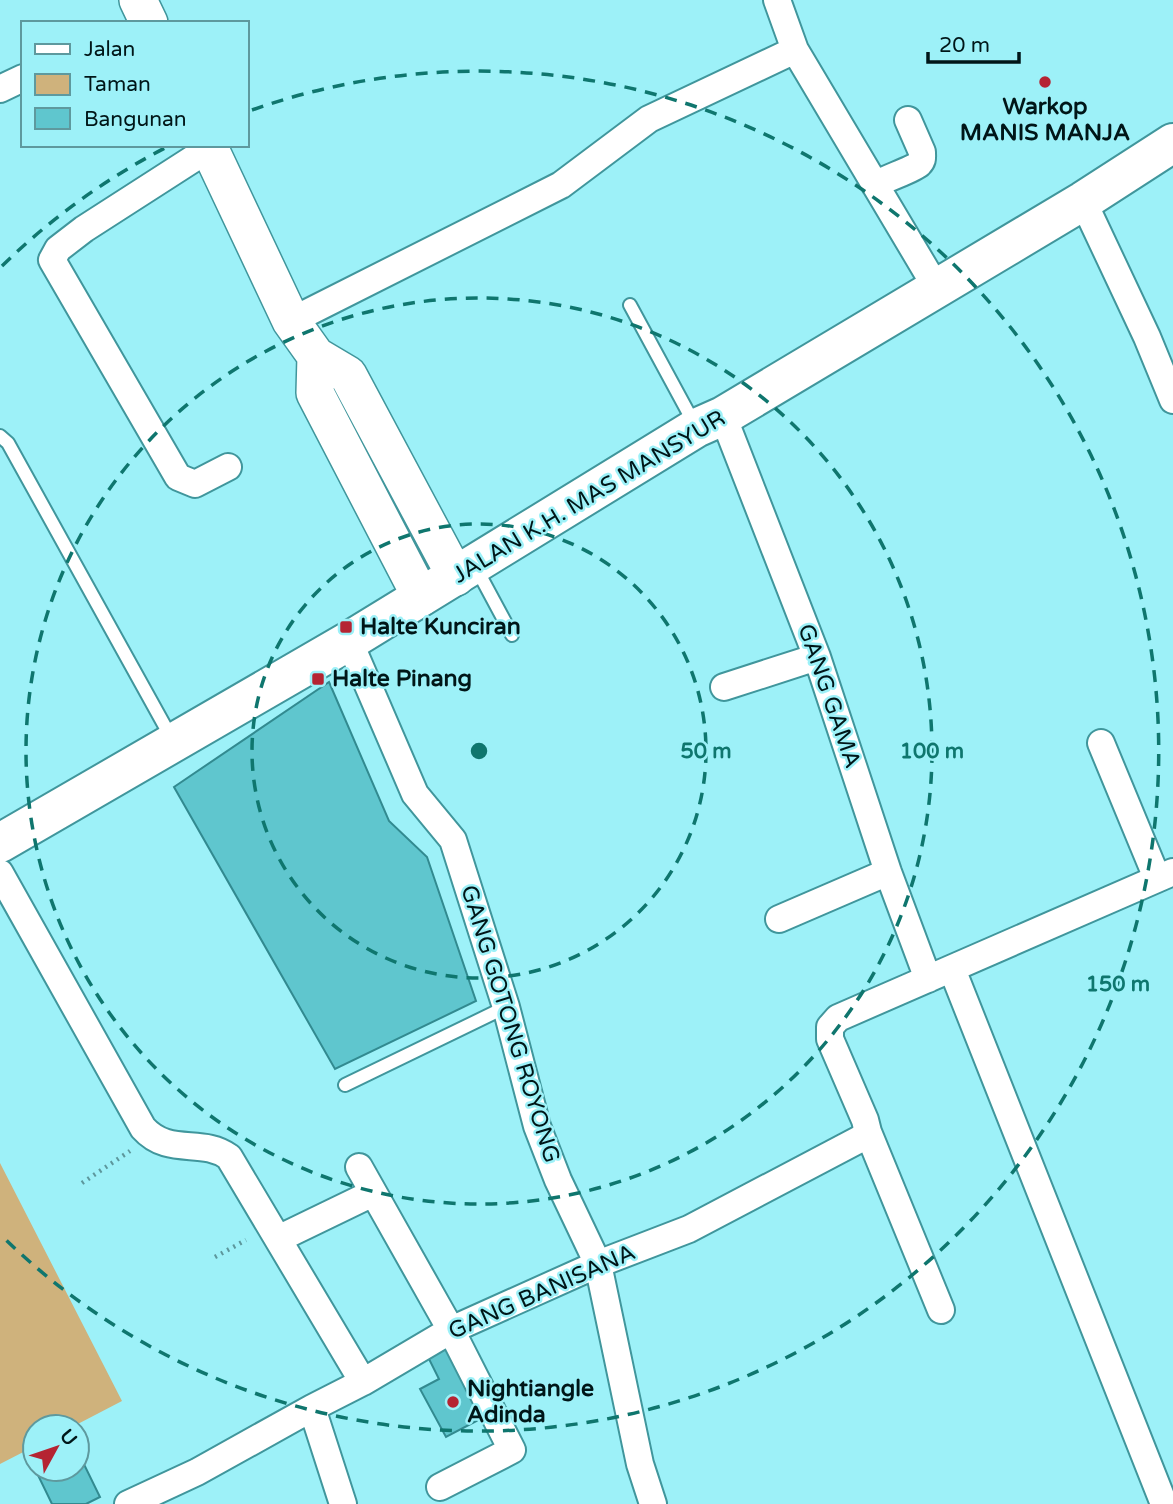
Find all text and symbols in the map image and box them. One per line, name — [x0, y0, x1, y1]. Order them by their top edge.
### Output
legend — [21, 21, 248, 147]
scale bar — [928, 21, 1019, 65]
text: 20 m — [939, 33, 990, 58]
text: Jalan — [84, 37, 135, 62]
text: Taman — [84, 72, 151, 97]
marker: Warkop MANIS MANJA — [1037, 74, 1053, 90]
place label: Warkop MANIS MANJA — [960, 93, 1130, 147]
text: Bangunan — [84, 107, 187, 132]
street label: JALAN K.H. MAS MANSYUR — [448, 404, 730, 590]
place label: Halte Kunciran — [360, 613, 521, 641]
marker: Halte Kunciran — [338, 619, 354, 635]
street label: GANG GAMA — [791, 620, 867, 772]
place label: Halte Pinang — [332, 665, 472, 693]
marker: Halte Pinang — [310, 671, 326, 687]
centre of rings — [467, 739, 491, 763]
text: 50 m — [680, 739, 732, 764]
text: 100 m — [900, 739, 964, 764]
street label: GANG GOTONG ROYONG — [454, 882, 566, 1166]
text: 150 m — [1086, 972, 1150, 997]
street label: GANG BANISANA — [444, 1238, 640, 1346]
place label: Nightiangle Adinda — [467, 1375, 594, 1429]
marker: Nightiangle Adinda — [445, 1394, 461, 1410]
north arrow — [21, 1413, 91, 1483]
text: U — [55, 1425, 81, 1450]

